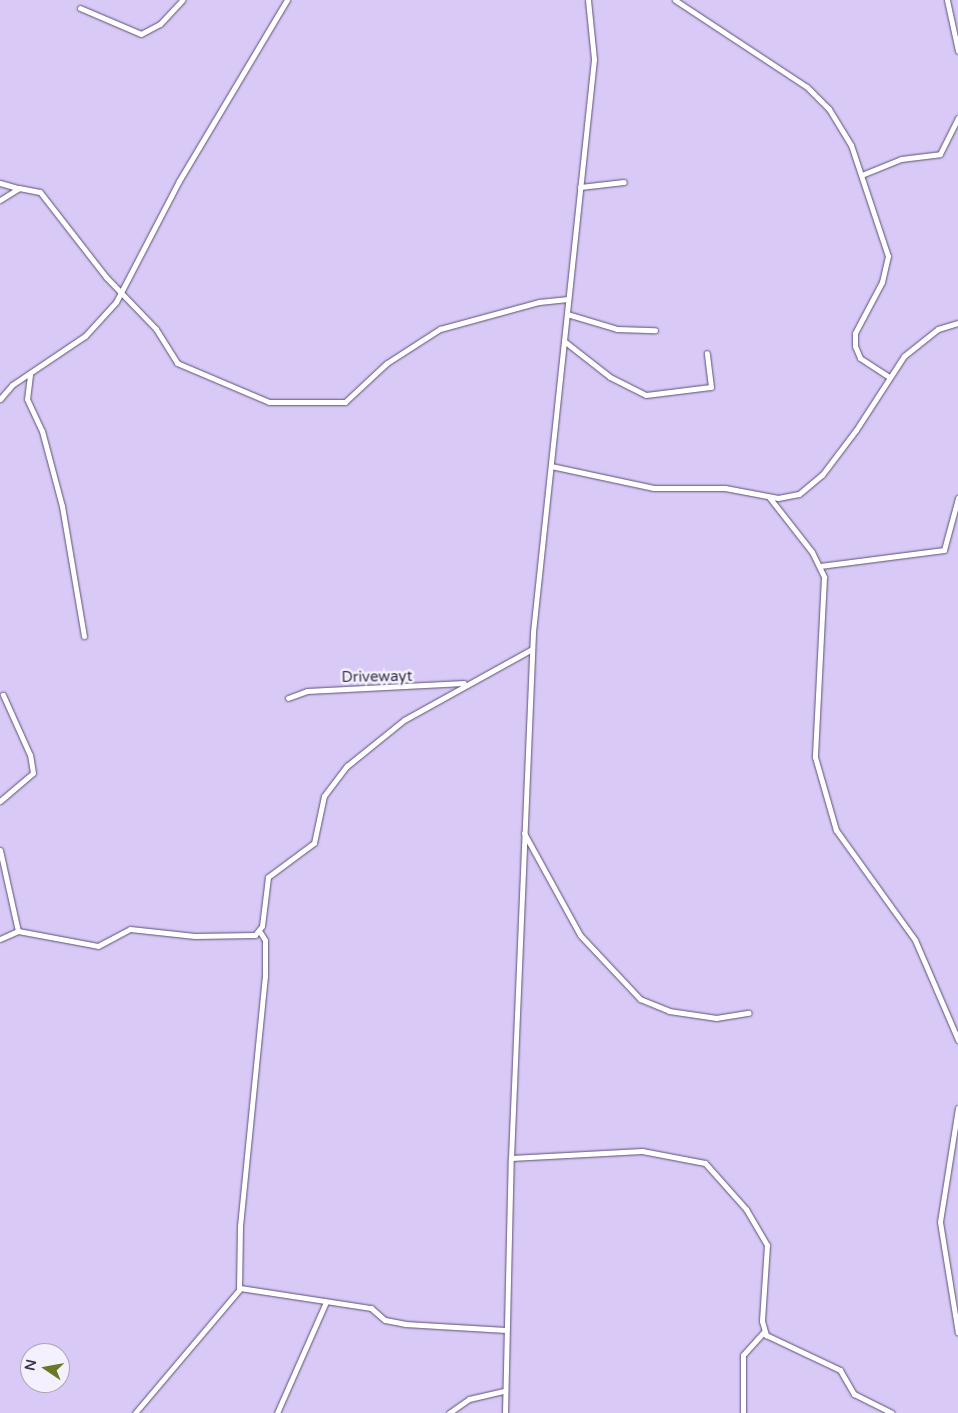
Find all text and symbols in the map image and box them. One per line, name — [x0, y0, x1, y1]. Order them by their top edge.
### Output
street label: Drivewayt — [341, 667, 413, 687]
north arrow — [20, 1343, 70, 1393]
text: N — [21, 1358, 40, 1372]

